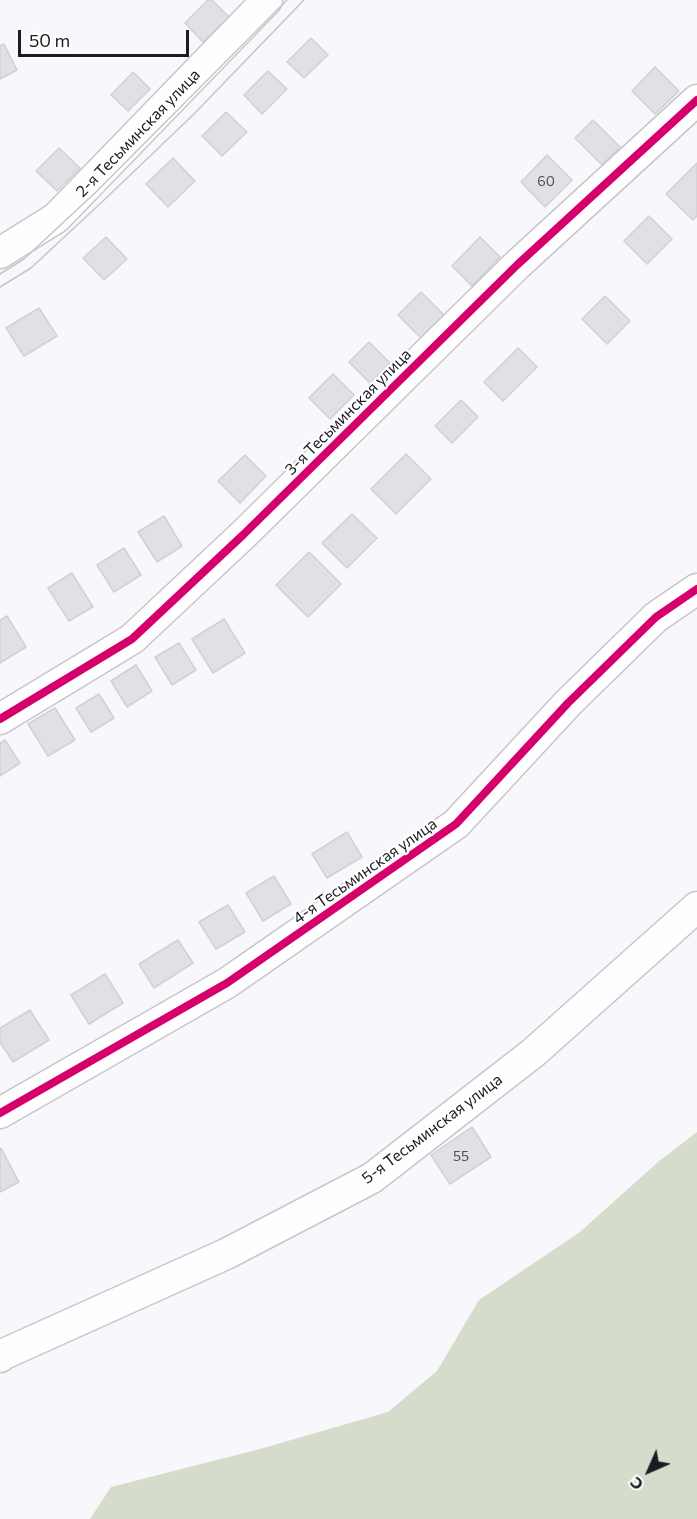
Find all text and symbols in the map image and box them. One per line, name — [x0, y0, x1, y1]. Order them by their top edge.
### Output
scale bar — [21, 18, 192, 56]
text: 50 m — [29, 29, 70, 51]
street label: 2-я Тесьминская улица — [72, 65, 204, 201]
house number: 60 — [537, 173, 555, 189]
street label: 3-я Тесьминская улица — [281, 345, 415, 479]
street label: 4-я Тесьминская улица — [289, 814, 441, 928]
street label: 5-я Тесьминская улица — [358, 1070, 506, 1188]
house number: 55 — [453, 1148, 469, 1164]
north arrow — [619, 1441, 679, 1501]
text: С — [625, 1473, 647, 1495]

